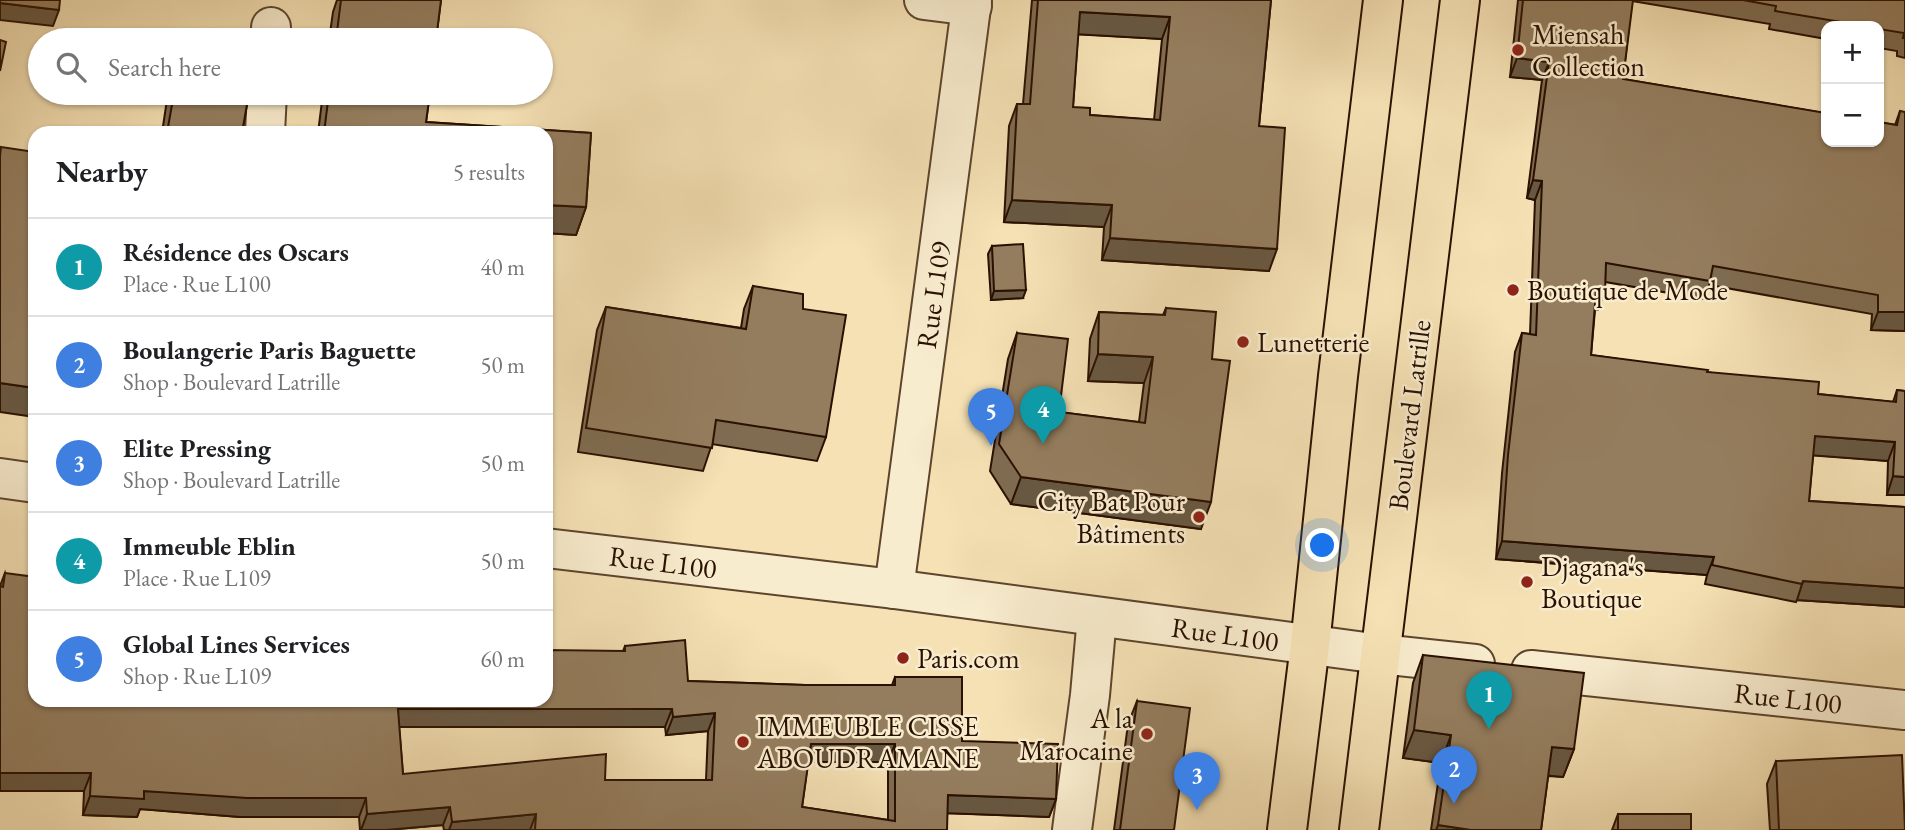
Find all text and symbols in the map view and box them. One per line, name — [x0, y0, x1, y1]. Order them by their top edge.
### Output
place label: Miensah Collection — [1532, 16, 1645, 84]
map controls — [1821, 21, 1884, 147]
button: + — [1821, 21, 1884, 84]
search box — [28, 28, 553, 105]
marker: Miensah Collection — [1510, 42, 1526, 58]
icon: search — [52, 48, 90, 86]
text: Search here — [108, 50, 221, 84]
button: − — [1821, 84, 1884, 147]
text: Nearby — [56, 152, 148, 191]
text: 5 results — [453, 157, 525, 187]
text: Résidence des Oscars — [123, 235, 349, 269]
street label: Rue L109 — [908, 239, 958, 351]
text: 1 — [73, 252, 85, 282]
text: 40 m — [480, 252, 525, 282]
text: Place · Rue L100 — [123, 269, 271, 299]
place label: Boutique de Mode — [1527, 272, 1728, 308]
marker: Boutique de Mode — [1505, 282, 1521, 298]
street label: Boulevard Latrille — [1379, 318, 1439, 512]
place label: Lunetterie — [1257, 324, 1370, 360]
text: Boulangerie Paris Baguette — [123, 333, 416, 367]
marker: Lunetterie — [1235, 334, 1251, 350]
text: 2 — [73, 350, 85, 380]
text: 50 m — [480, 350, 525, 380]
text: Shop · Boulevard Latrille — [123, 367, 340, 397]
pin: 4 — [1020, 386, 1066, 444]
pin: 5 — [968, 388, 1014, 446]
text: Elite Pressing — [123, 431, 271, 465]
text: 3 — [73, 448, 85, 478]
text: 50 m — [480, 448, 525, 478]
text: Shop · Boulevard Latrille — [123, 465, 340, 495]
place label: City Bat Pour Bâtiments — [1038, 483, 1186, 551]
marker: City Bat Pour Bâtiments — [1191, 509, 1207, 525]
your location — [1305, 528, 1339, 562]
text: Immeuble Eblin — [123, 529, 296, 563]
street label: Rue L100 — [607, 538, 719, 586]
text: 4 — [73, 546, 85, 576]
text: 50 m — [480, 546, 525, 576]
place label: Djagana's Boutique — [1541, 548, 1644, 616]
text: Place · Rue L109 — [123, 563, 271, 593]
marker: Djagana's Boutique — [1519, 574, 1535, 590]
street label: Rue L100 — [1169, 609, 1281, 659]
text: Global Lines Services — [123, 627, 350, 661]
place label: Paris.com — [917, 640, 1020, 676]
text: 5 — [73, 644, 85, 674]
text: 60 m — [480, 644, 525, 674]
marker: Paris.com — [895, 650, 911, 666]
text: Shop · Rue L109 — [123, 661, 271, 691]
pin: 1 — [1466, 671, 1512, 729]
street label: Rue L100 — [1732, 674, 1844, 722]
place label: A la Marocaine — [1019, 700, 1134, 768]
place label: IMMEUBLE CISSE ABOUDRAMANE — [756, 708, 979, 776]
marker: A la Marocaine — [1139, 726, 1155, 742]
marker: IMMEUBLE CISSE ABOUDRAMANE — [735, 734, 751, 750]
pin: 2 — [1431, 746, 1477, 804]
pin: 3 — [1174, 752, 1220, 810]

